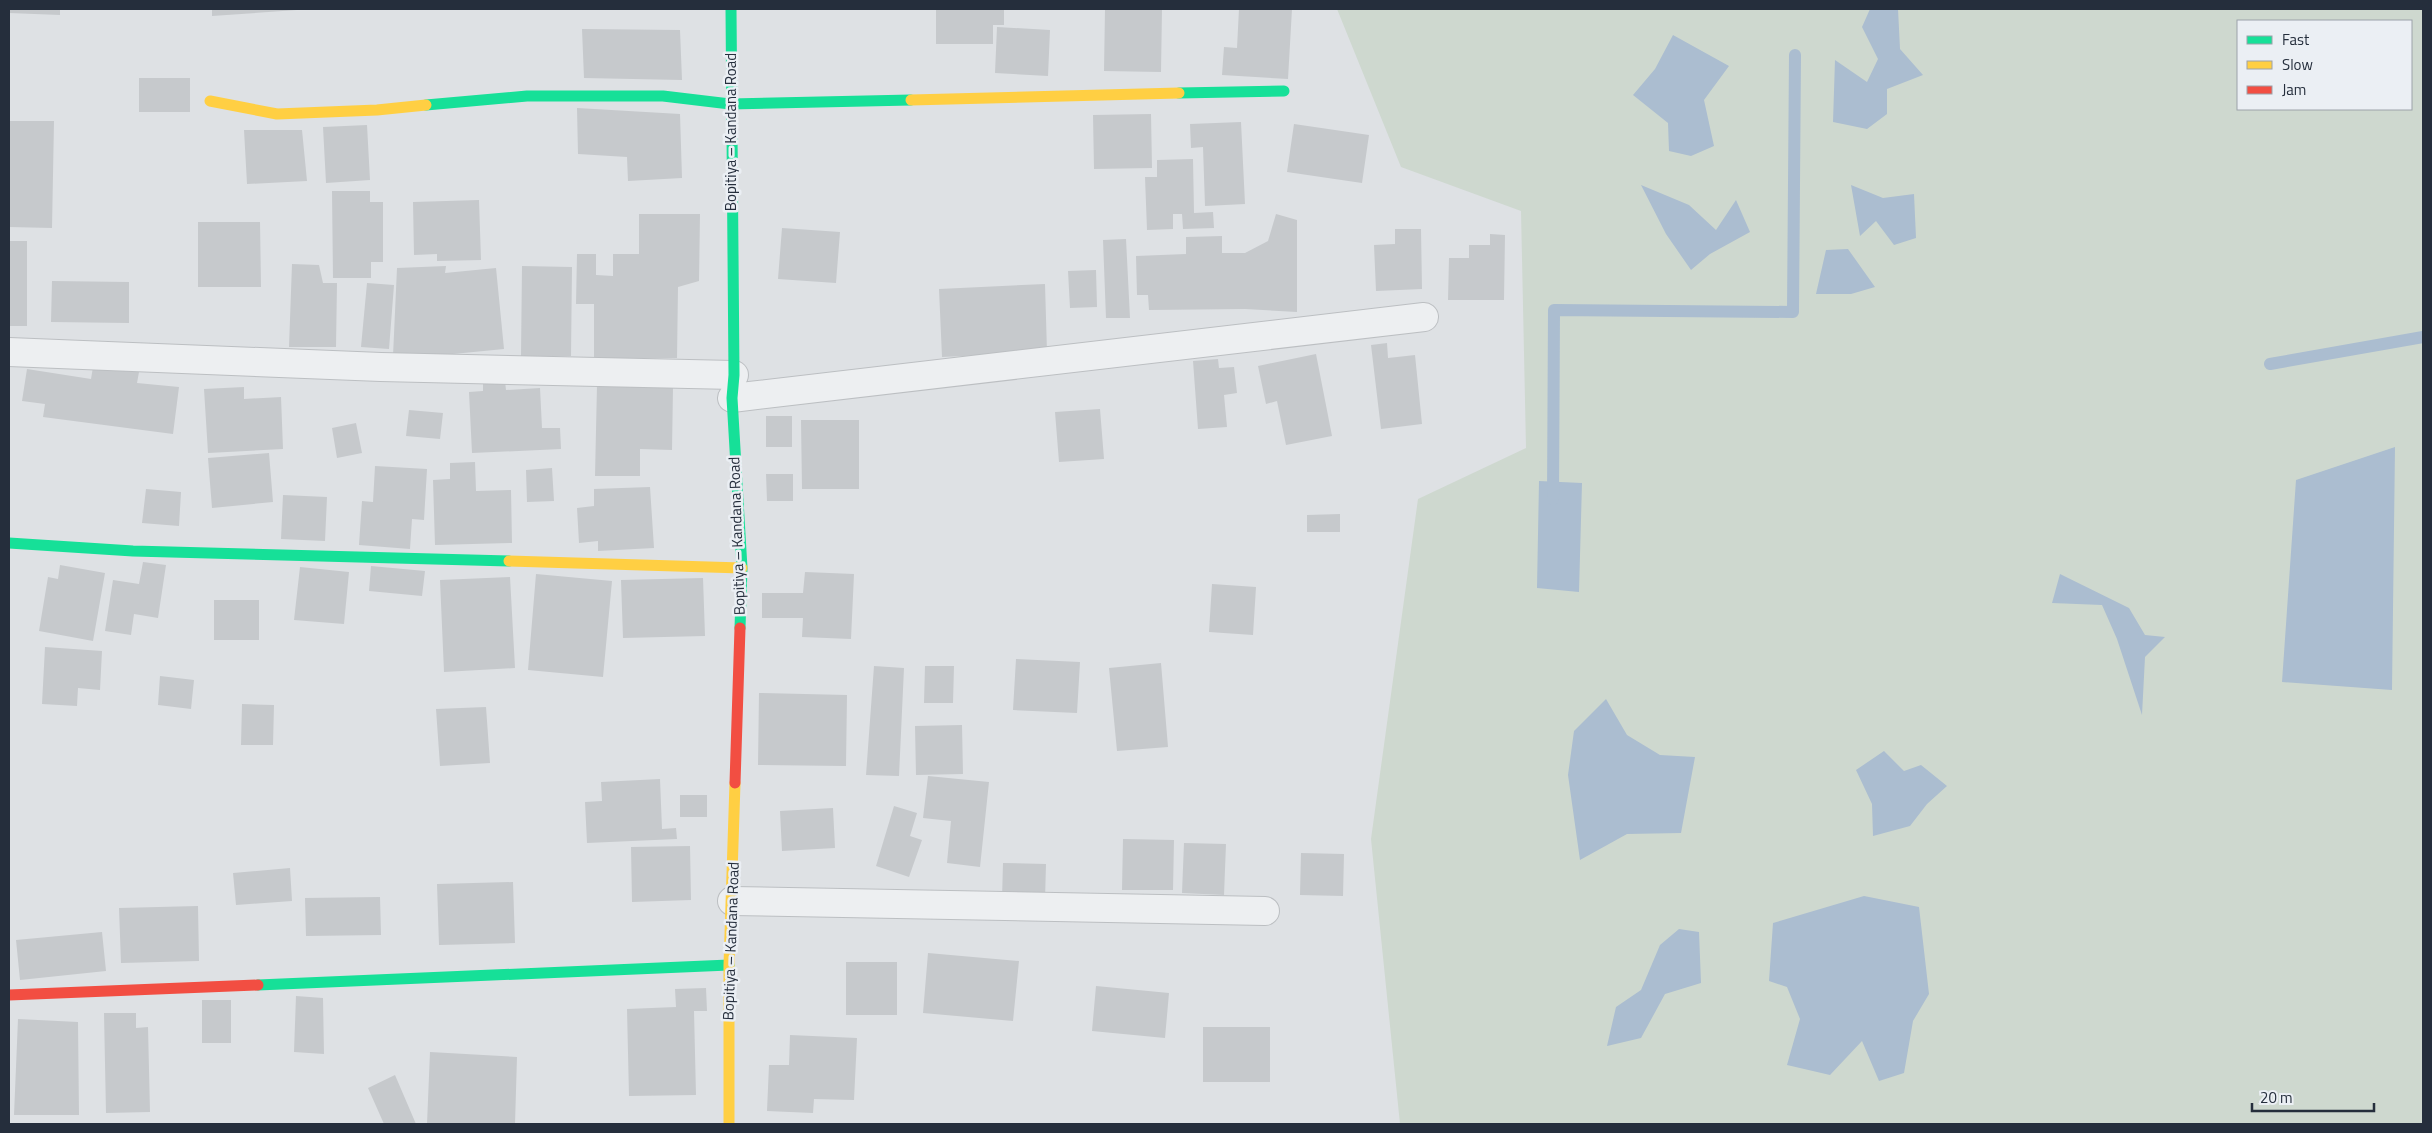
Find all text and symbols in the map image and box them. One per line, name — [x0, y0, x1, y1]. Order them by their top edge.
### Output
legend — [2237, 20, 2412, 110]
text: Fast — [2282, 28, 2310, 51]
street label: Bopitiya – Kandana Road — [719, 53, 742, 211]
text: Slow — [2282, 53, 2313, 76]
text: Jam — [2282, 78, 2306, 101]
street label: Bopitiya – Kandana Road — [722, 456, 751, 616]
street label: Bopitiya – Kandana Road — [716, 861, 745, 1021]
scale bar — [2252, 1080, 2374, 1112]
text: 20 m — [2260, 1086, 2293, 1109]

